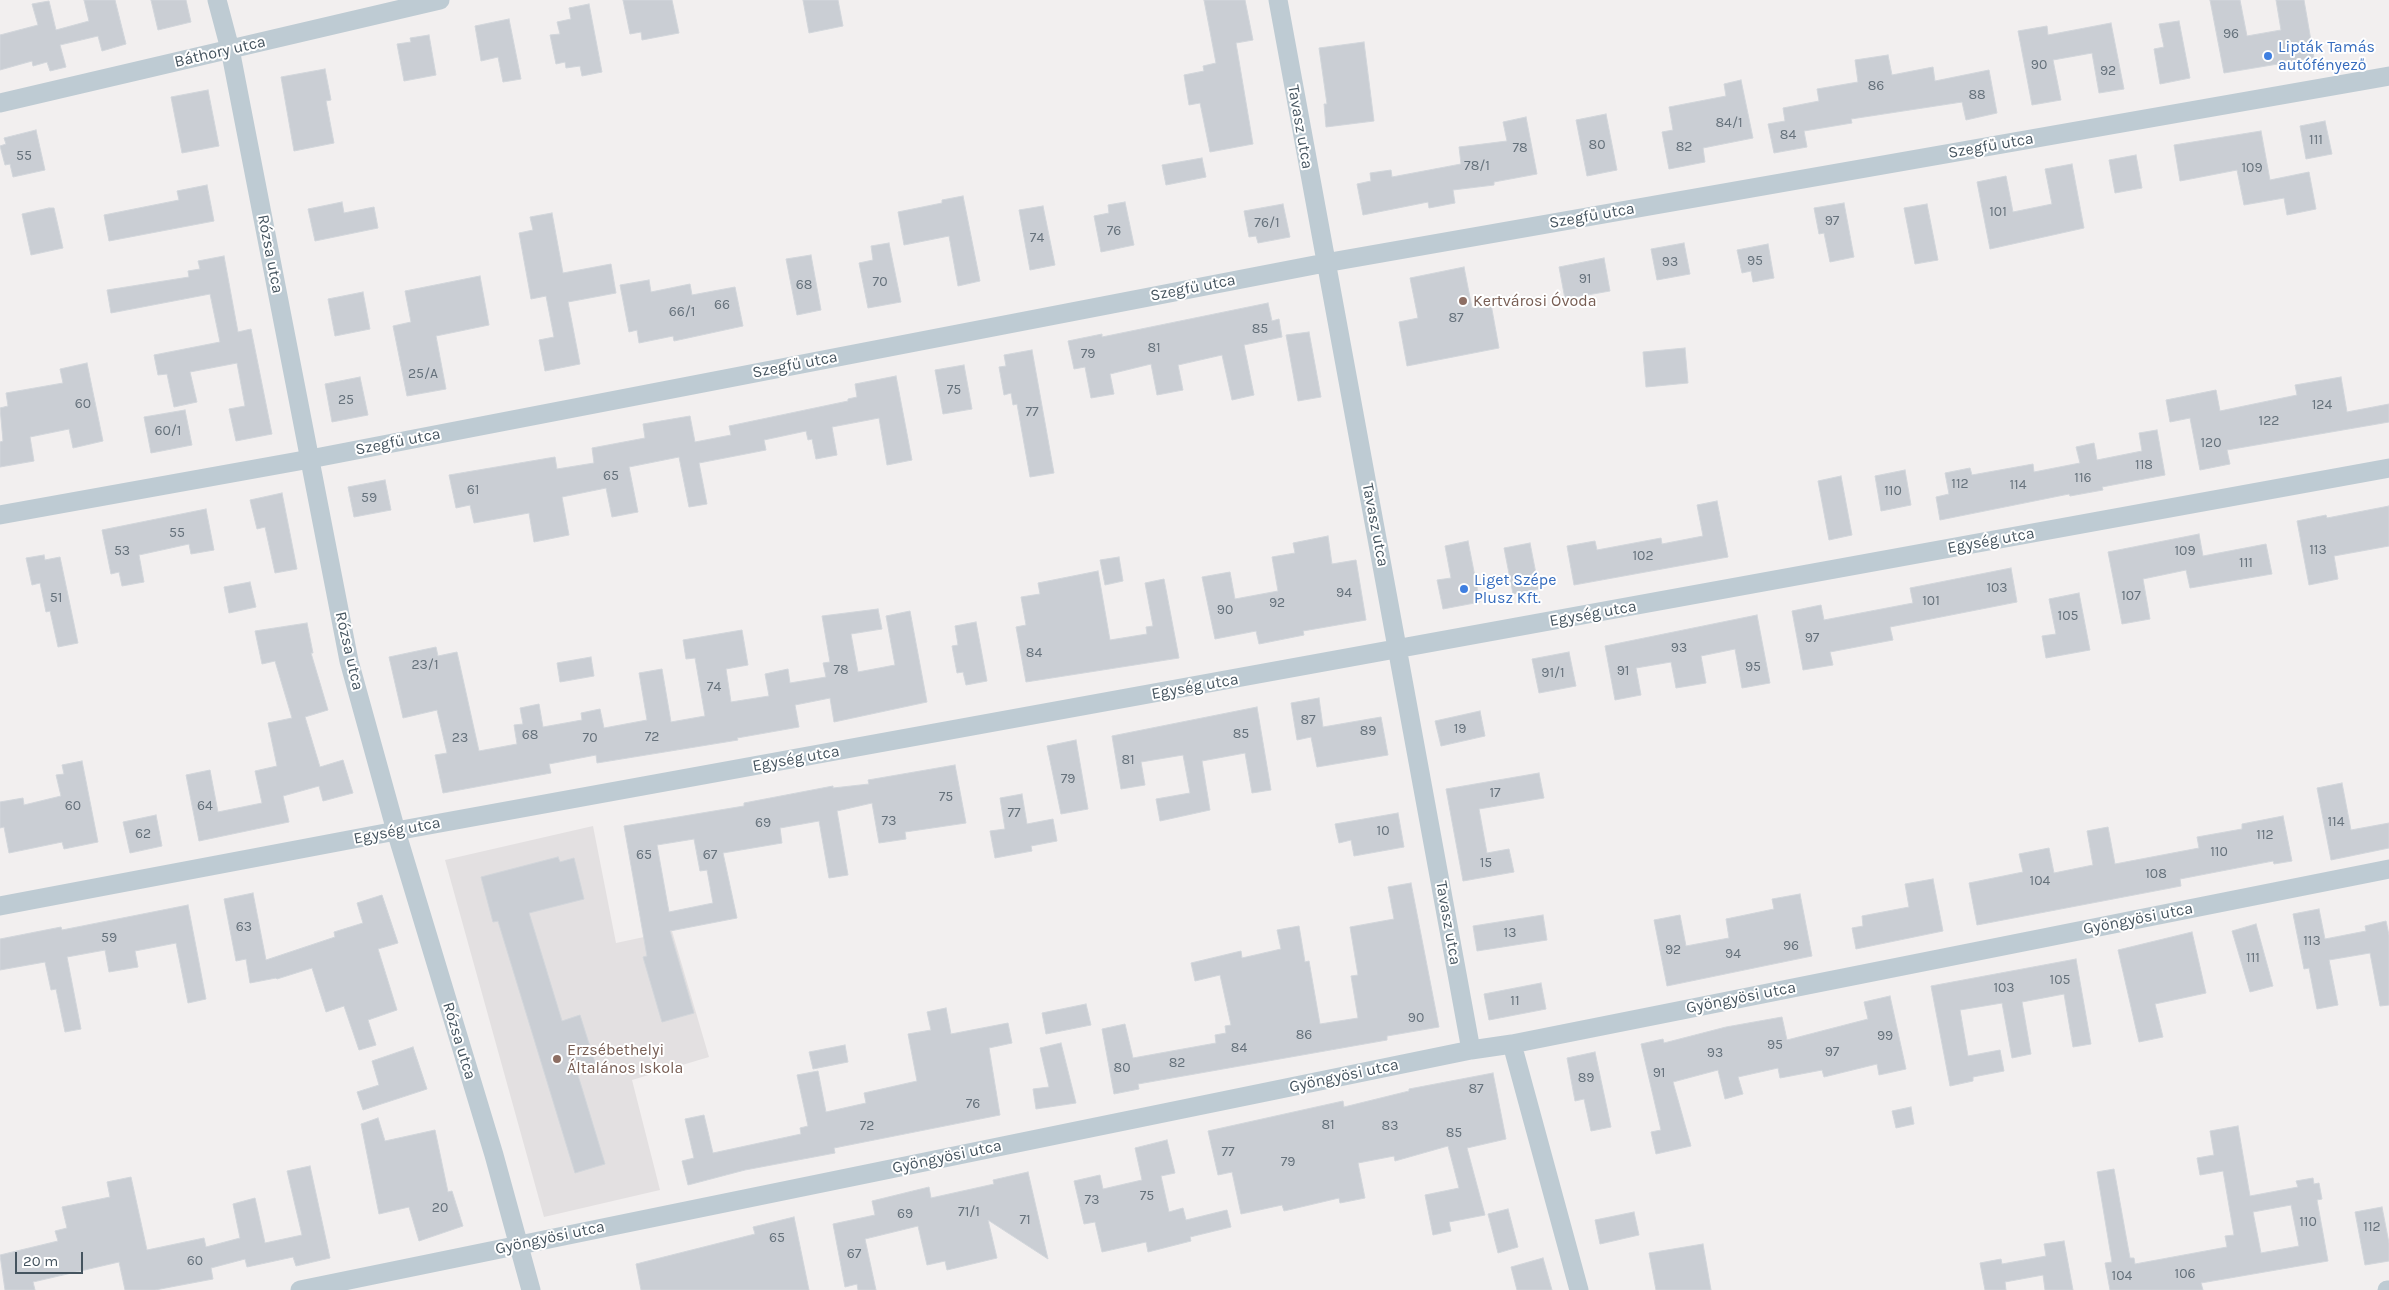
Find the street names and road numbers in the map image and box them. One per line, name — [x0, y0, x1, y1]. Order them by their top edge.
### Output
street label: Báthory utca — [173, 32, 267, 72]
street label: Tavasz utca — [1283, 84, 1317, 170]
street label: Szegfű utca — [1947, 129, 2035, 163]
street label: Szegfű utca — [1548, 199, 1636, 233]
street label: Rózsa utca — [253, 213, 287, 295]
street label: Szegfű utca — [1149, 270, 1237, 306]
street label: Szegfű utca — [751, 347, 839, 383]
street label: Szegfű utca — [354, 424, 442, 460]
street label: Tavasz utca — [1357, 482, 1393, 568]
street label: Egység utca — [1946, 524, 2036, 558]
street label: Egység utca — [1548, 597, 1638, 631]
street label: Rózsa utca — [331, 610, 367, 692]
street label: Egység utca — [1150, 670, 1240, 704]
street label: Egység utca — [751, 742, 841, 776]
street label: Egység utca — [352, 813, 442, 849]
street label: Tavasz utca — [1431, 880, 1465, 966]
street label: Gyöngyösi utca — [2082, 899, 2194, 939]
street label: Gyöngyösi utca — [1685, 978, 1797, 1018]
street label: Rózsa utca — [438, 1000, 480, 1082]
street label: Gyöngyösi utca — [1288, 1055, 1400, 1097]
street label: Gyöngyösi utca — [891, 1136, 1003, 1178]
street label: Gyöngyösi utca — [494, 1217, 606, 1259]

